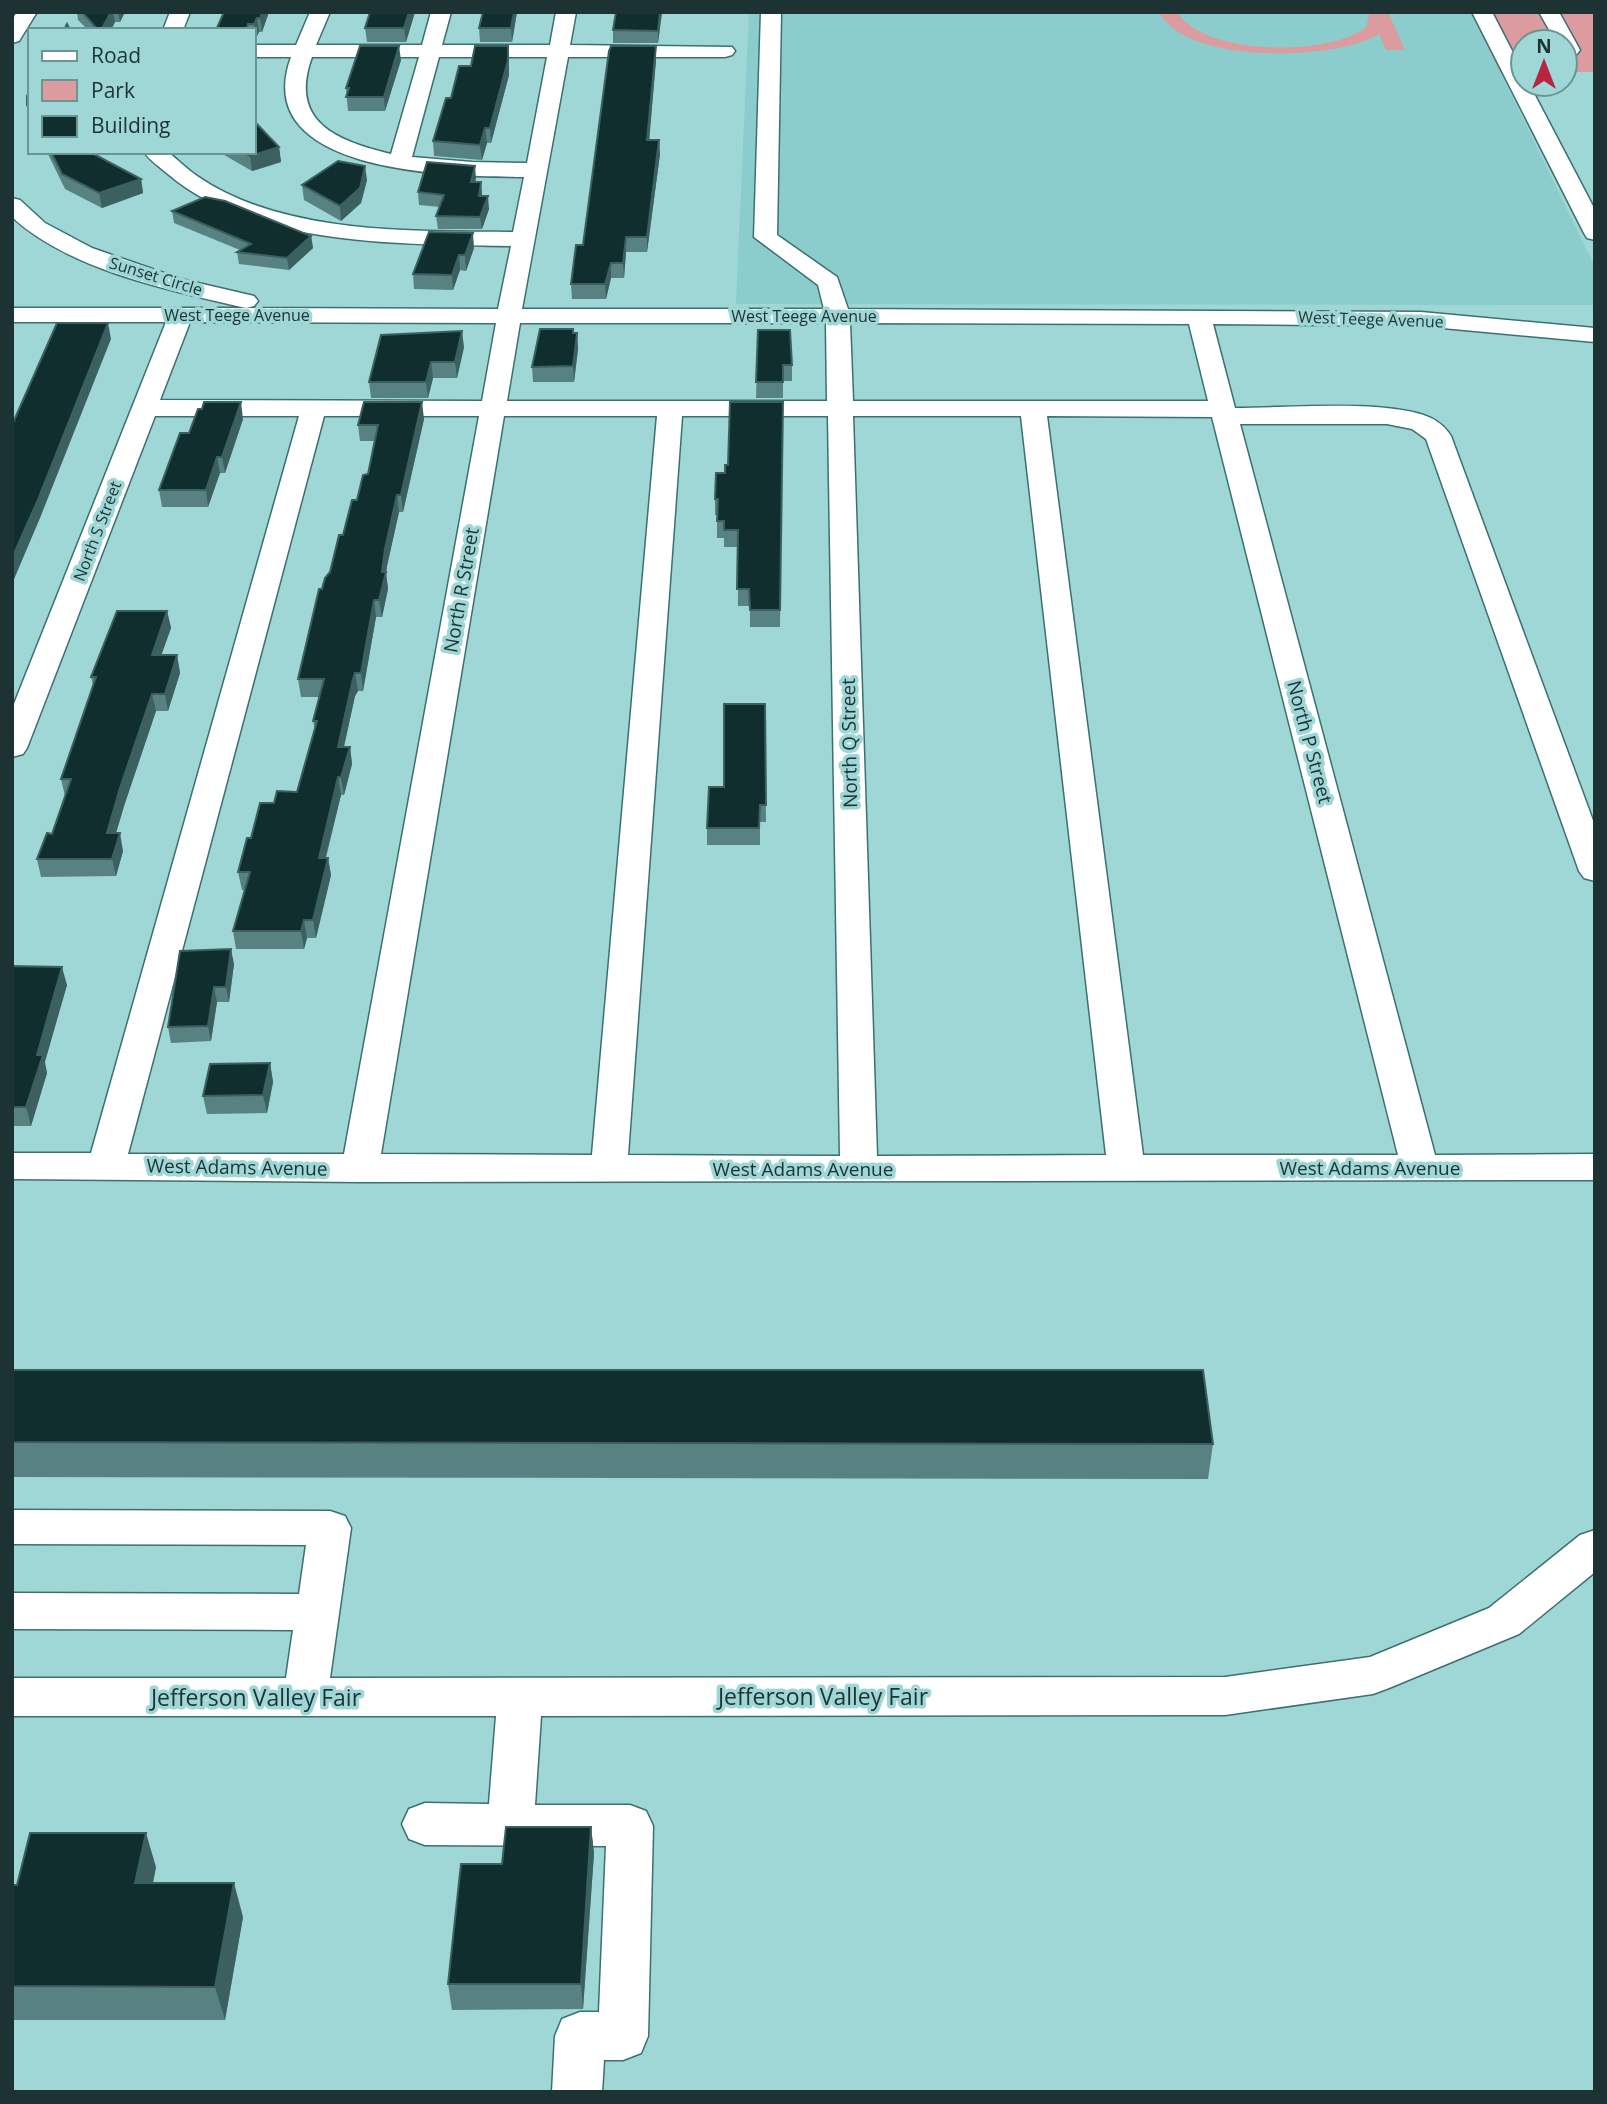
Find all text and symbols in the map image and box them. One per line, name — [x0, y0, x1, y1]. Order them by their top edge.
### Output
legend — [28, 28, 256, 154]
north arrow — [1509, 28, 1579, 98]
text: N — [1536, 33, 1552, 59]
text: Road — [91, 41, 141, 69]
text: Park — [91, 76, 135, 104]
text: Building — [91, 111, 170, 139]
street label: Sunset Circle — [107, 251, 205, 301]
street label: West Teege Avenue — [164, 304, 310, 326]
street label: West Teege Avenue — [731, 305, 877, 327]
street label: West Teege Avenue — [1298, 305, 1444, 333]
street label: North S Street — [68, 478, 126, 584]
street label: North R Street — [437, 525, 485, 655]
street label: North Q Street — [835, 678, 863, 808]
street label: North P Street — [1281, 678, 1339, 807]
street label: West Adams Avenue — [146, 1152, 328, 1182]
street label: West Adams Avenue — [1280, 1155, 1460, 1181]
street label: West Adams Avenue — [713, 1156, 893, 1182]
street label: Jefferson Valley Fair — [716, 1680, 929, 1712]
street label: Jefferson Valley Fair — [149, 1681, 362, 1713]

